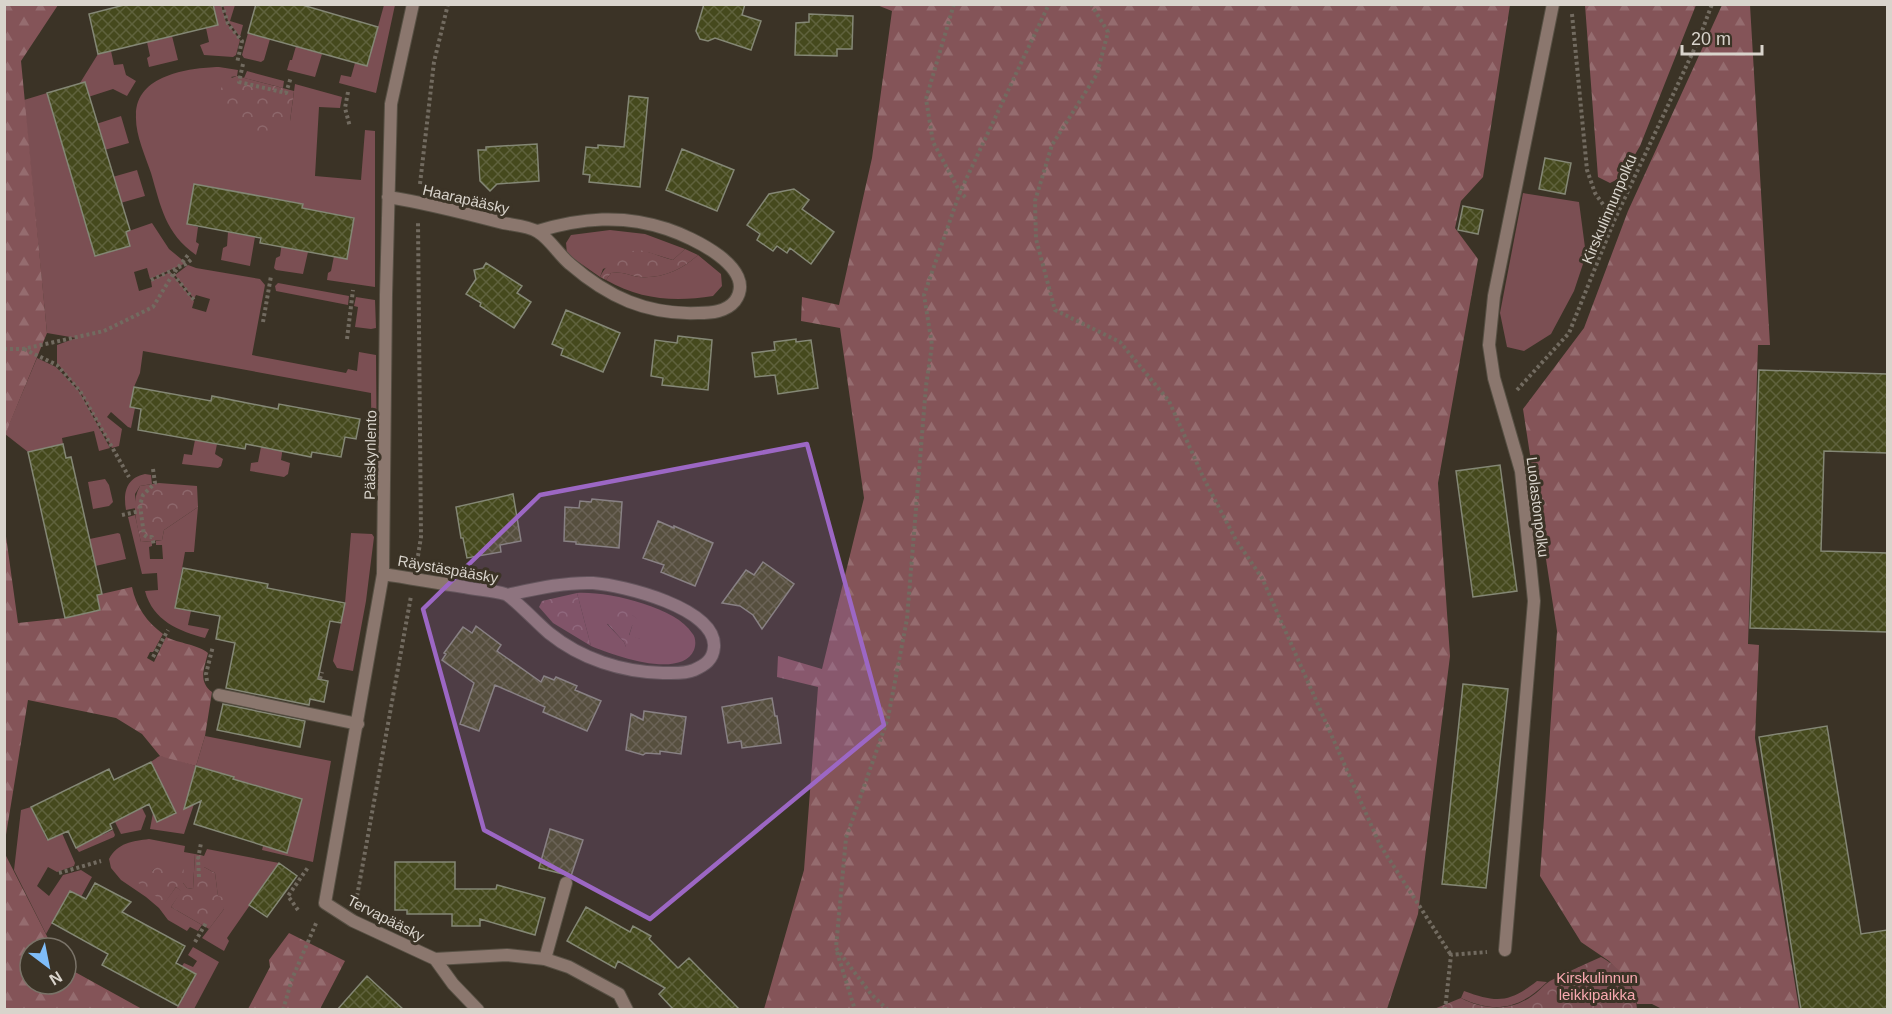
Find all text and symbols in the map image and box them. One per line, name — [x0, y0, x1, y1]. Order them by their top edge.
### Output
scale bar — [1682, 18, 1762, 56]
text: 20 m — [1691, 29, 1731, 49]
street label: Kirskulinnunpolku — [1578, 152, 1640, 266]
street label: Haarapääsky — [421, 181, 511, 217]
street label: Pääskynlento — [361, 410, 379, 500]
street label: Luolastonpolku — [1523, 456, 1553, 558]
street label: Räystäspääsky — [396, 552, 500, 586]
street label: Tervapääsky — [345, 891, 428, 945]
north arrow — [18, 936, 78, 996]
text: N — [46, 968, 65, 989]
park label: Kirskulinnun leikkipaikka — [1556, 969, 1638, 1003]

